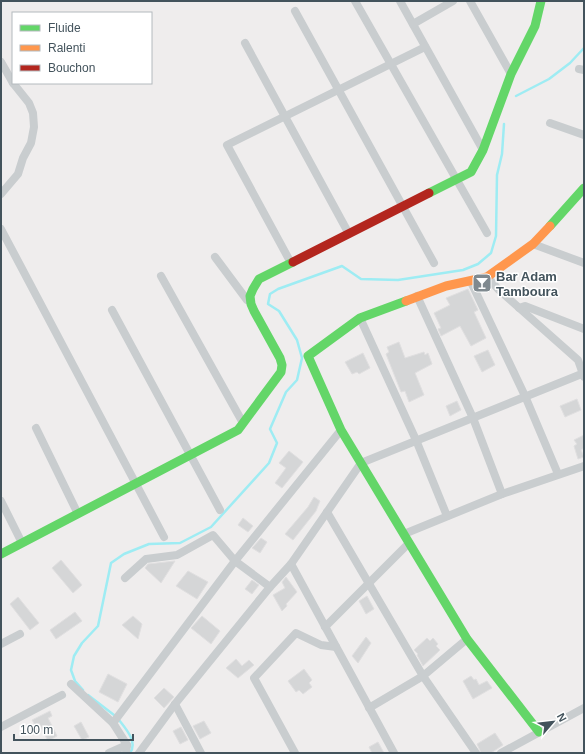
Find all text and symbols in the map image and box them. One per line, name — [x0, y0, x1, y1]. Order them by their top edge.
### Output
legend — [12, 12, 152, 84]
text: Fluide — [48, 21, 81, 35]
text: Ralenti — [48, 41, 85, 55]
text: Bouchon — [48, 61, 95, 75]
place label: Bar Adam Tamboura — [496, 269, 559, 299]
bar icon: Bar Adam Tamboura — [471, 272, 493, 294]
north arrow — [533, 702, 573, 742]
text: N — [555, 711, 569, 724]
scale bar — [14, 716, 133, 742]
text: 100 m — [20, 723, 53, 737]

